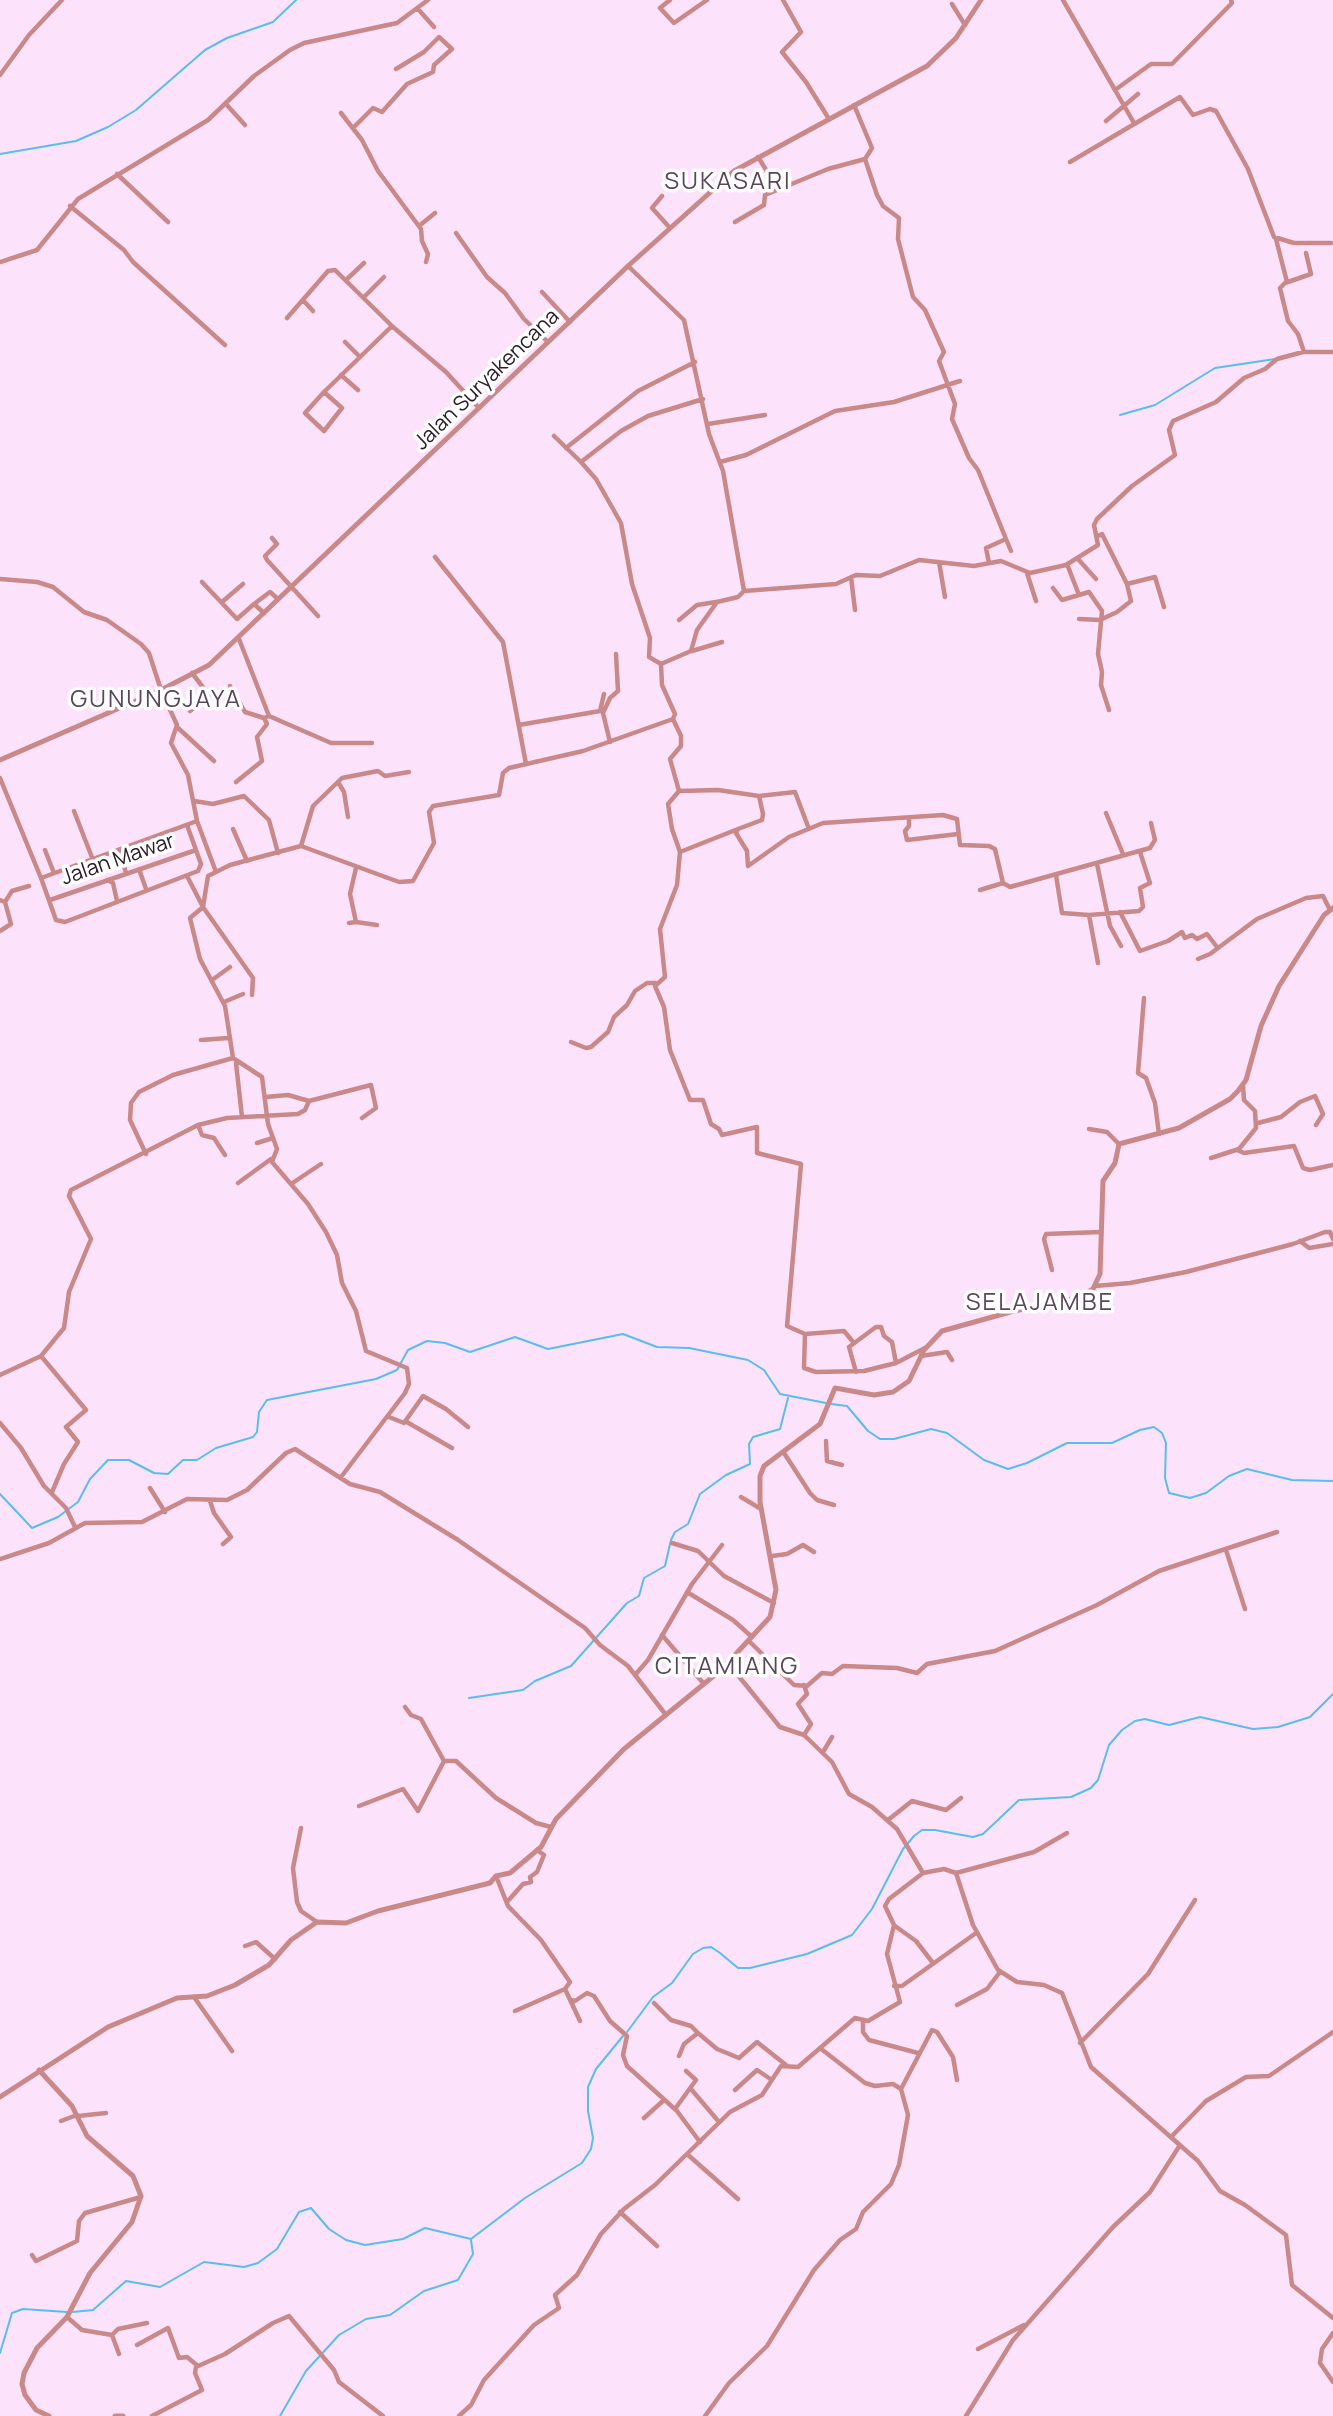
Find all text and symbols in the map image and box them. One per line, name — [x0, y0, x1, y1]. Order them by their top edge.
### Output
district label: SUKASARI — [665, 168, 791, 196]
street label: Jalan Suryakencana — [409, 304, 565, 456]
district label: GUNUNGJAYA — [71, 686, 241, 714]
street label: Jalan Mawar — [58, 829, 178, 891]
district label: SELAJAMBE — [967, 1289, 1113, 1317]
district label: CITAMIANG — [656, 1653, 798, 1681]

